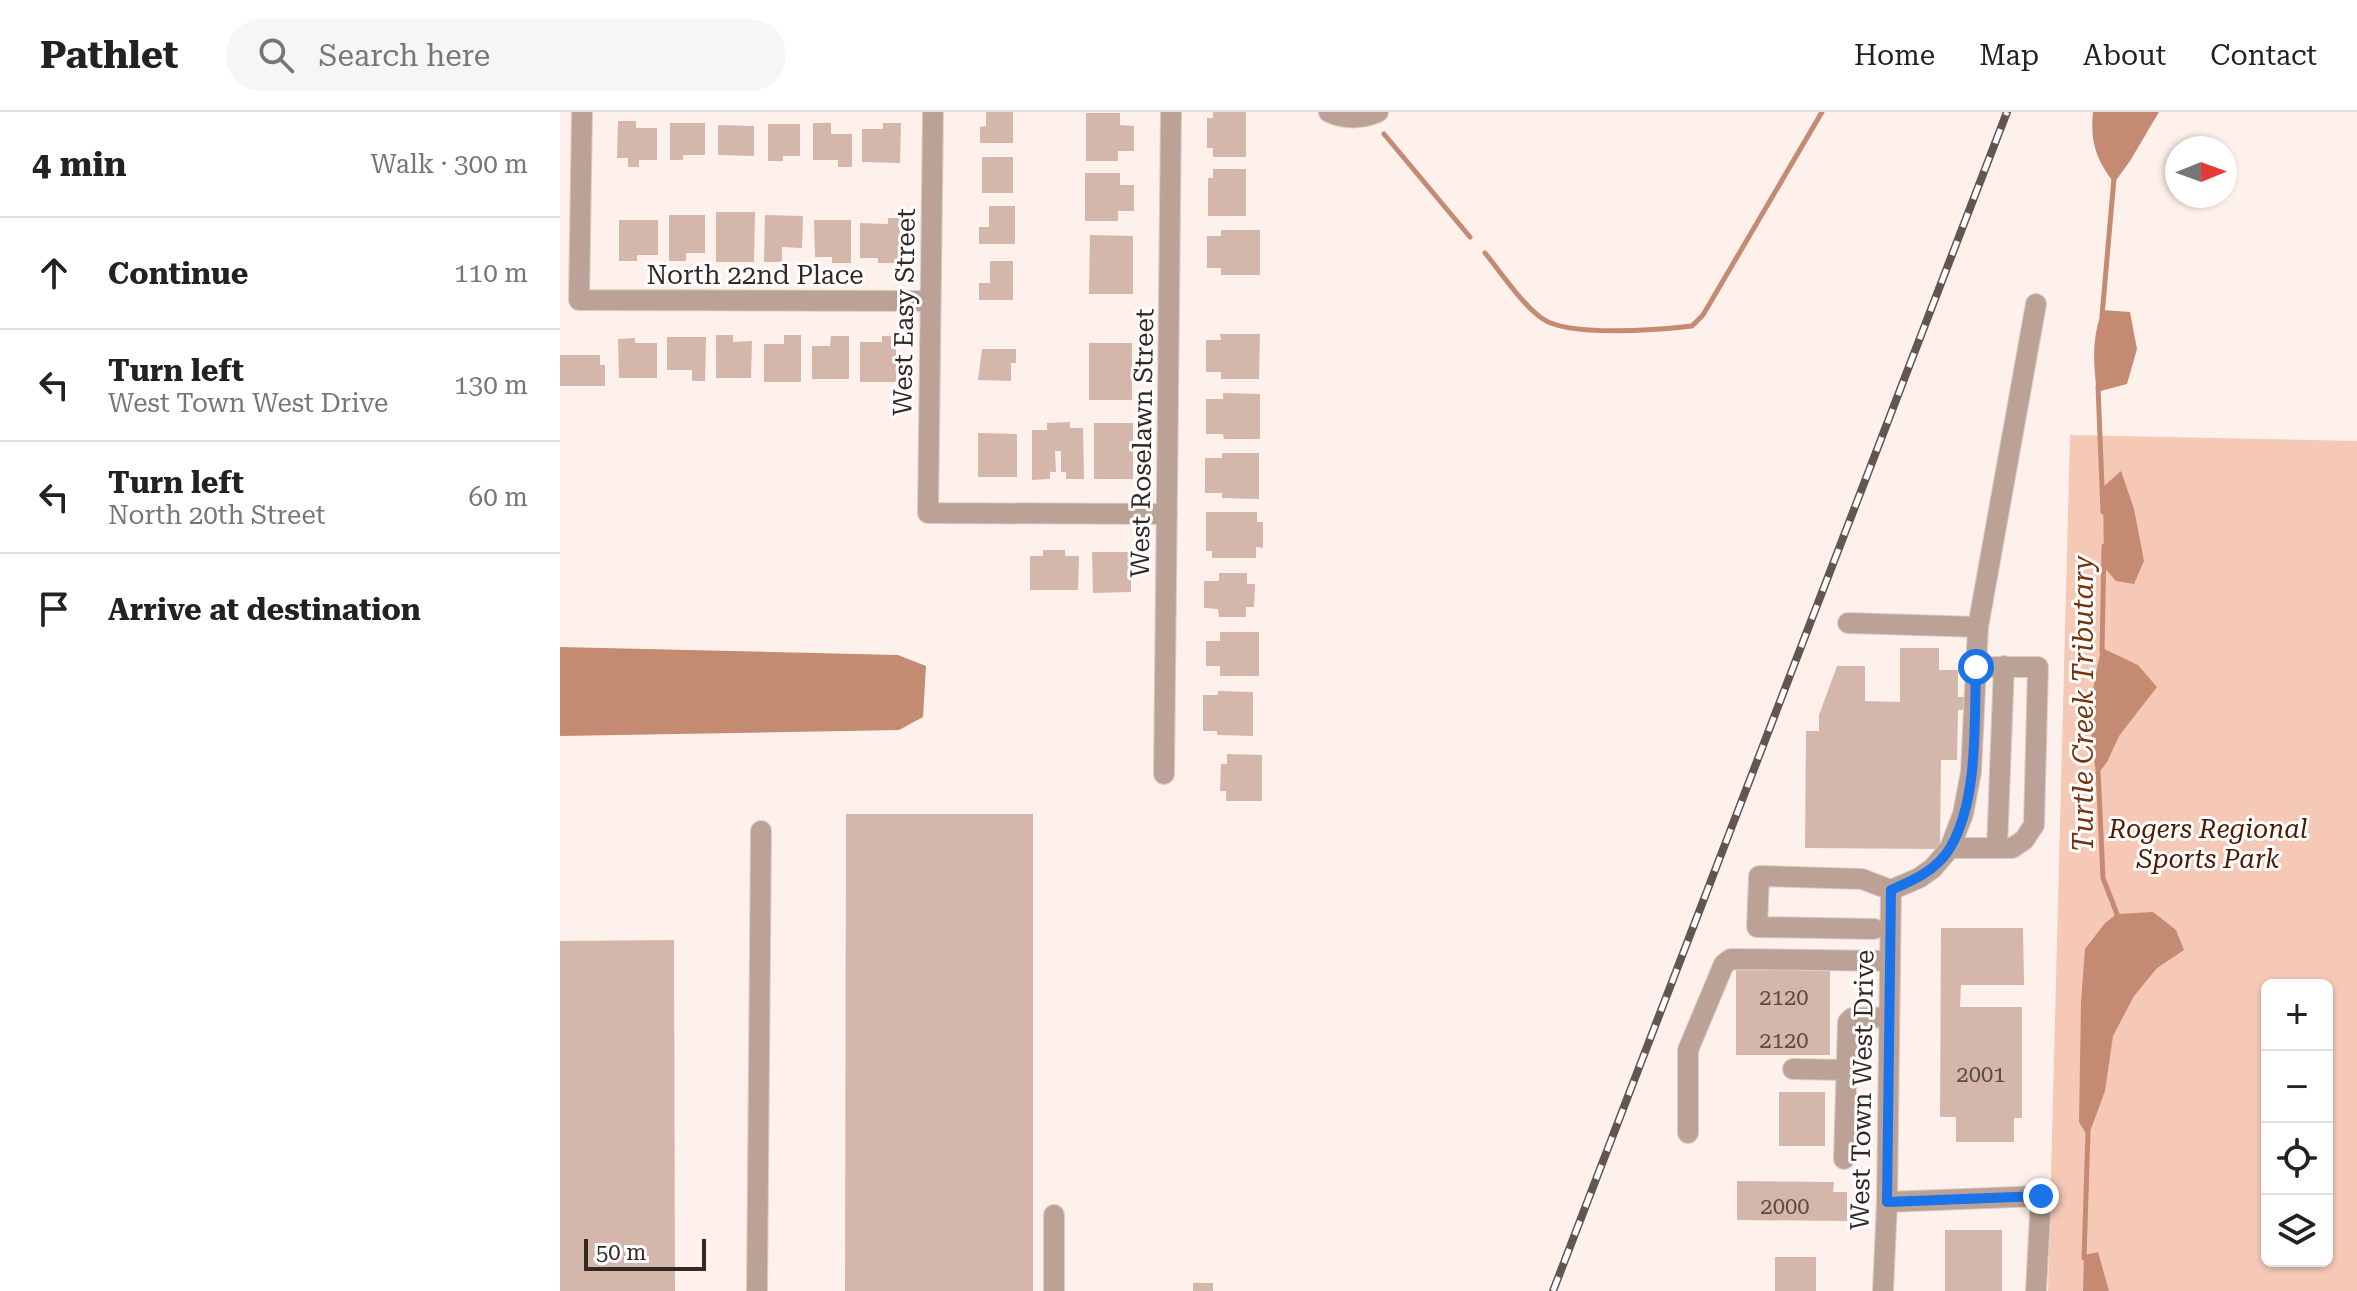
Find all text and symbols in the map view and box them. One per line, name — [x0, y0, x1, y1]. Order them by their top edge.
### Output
search box — [226, 19, 786, 91]
text: Pathlet — [40, 33, 178, 77]
icon: search — [254, 33, 298, 77]
text: Search here — [318, 38, 490, 73]
text: Home — [1854, 39, 1935, 72]
text: Map — [1979, 39, 2039, 72]
text: About — [2083, 39, 2166, 72]
text: Contact — [2210, 39, 2317, 72]
north arrow — [2165, 136, 2237, 208]
text: 4 min — [32, 144, 127, 184]
text: Walk · 300 m — [370, 149, 528, 179]
street label: West Easy Street — [887, 208, 921, 416]
icon: ahead — [32, 251, 76, 295]
text: Continue — [108, 256, 248, 291]
text: 110 m — [454, 258, 528, 288]
street label: North 22nd Place — [647, 260, 864, 290]
street label: West Roselawn Street — [1125, 308, 1159, 578]
text: Turn left — [108, 353, 244, 388]
icon: left — [32, 363, 76, 407]
text: 130 m — [454, 370, 528, 400]
text: West Town West Drive — [108, 388, 388, 418]
text: Turn left — [108, 465, 244, 500]
icon: left — [32, 475, 76, 519]
text: 60 m — [469, 482, 528, 512]
text: North 20th Street — [108, 500, 325, 530]
water label: Turtle Creek Tributary — [2067, 555, 2100, 852]
icon: arrive — [32, 587, 76, 631]
text: Arrive at destination — [108, 592, 421, 627]
route start — [1958, 649, 1994, 685]
park label: Rogers Regional Sports Park — [2107, 814, 2308, 874]
street label: West Town West Drive — [1845, 950, 1879, 1230]
map controls — [2261, 979, 2333, 1267]
button: + — [2261, 979, 2333, 1051]
house number: 2120 — [1759, 985, 1809, 1010]
house number: 2120 — [1759, 1028, 1809, 1053]
button: − — [2261, 1051, 2333, 1123]
house number: 2001 — [1956, 1062, 2006, 1087]
button: locate — [2261, 1123, 2333, 1195]
route end — [2023, 1178, 2059, 1214]
house number: 2000 — [1760, 1194, 1810, 1219]
button: layers — [2261, 1195, 2333, 1267]
scale bar — [584, 1235, 706, 1271]
text: 50 m — [596, 1240, 646, 1265]

